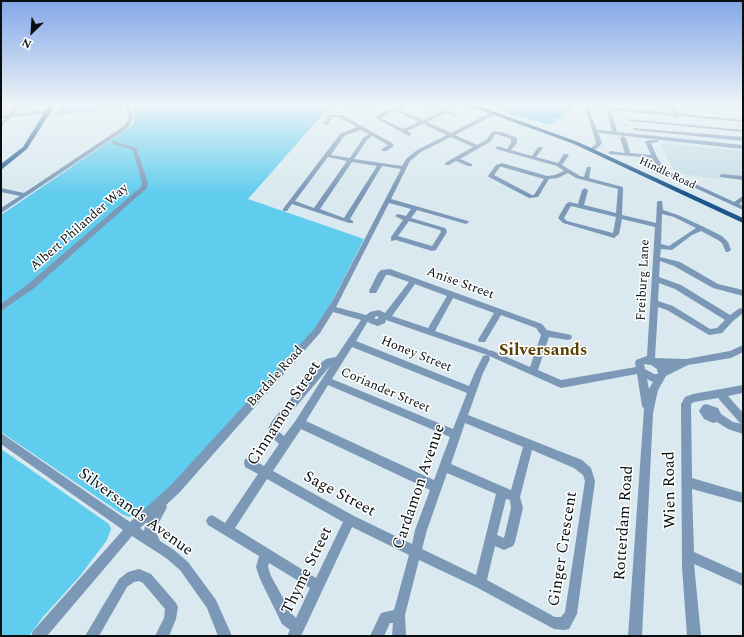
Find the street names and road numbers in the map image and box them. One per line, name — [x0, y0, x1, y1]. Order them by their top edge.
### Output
street label: Hindle Road — [637, 155, 697, 193]
street label: Albert Philander Way — [28, 181, 132, 275]
street label: Freiburg Lane — [634, 239, 654, 321]
street label: Anise Street — [424, 265, 496, 303]
street label: Honey Street — [378, 334, 454, 376]
street label: Bardale Road — [245, 343, 307, 411]
street label: Cinnamon Street — [244, 358, 326, 470]
street label: Coriander Street — [338, 365, 432, 417]
street label: Cardamon Avenue — [390, 422, 450, 552]
street label: Wien Road — [661, 451, 681, 529]
street label: Silversands Avenue — [74, 465, 196, 561]
street label: Rotterdam Road — [611, 465, 639, 581]
street label: Sage Street — [300, 468, 378, 522]
street label: Ginger Crescent — [545, 490, 583, 608]
street label: Thyme Street — [279, 524, 337, 618]

